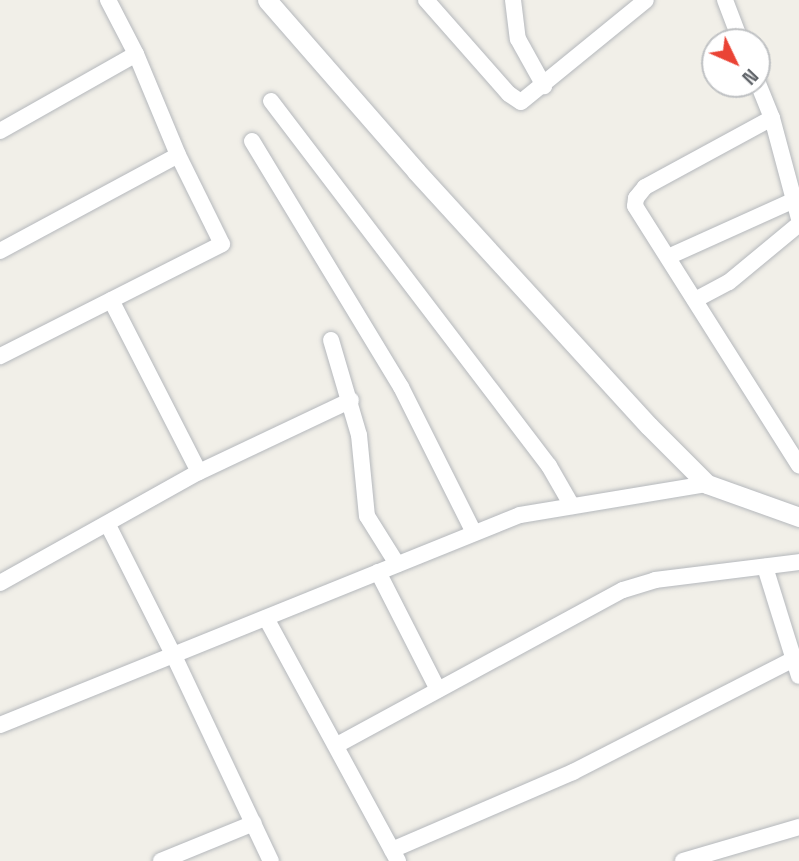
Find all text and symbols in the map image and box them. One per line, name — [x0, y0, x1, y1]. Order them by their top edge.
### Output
north arrow — [701, 28, 771, 98]
text: N — [737, 63, 763, 90]

